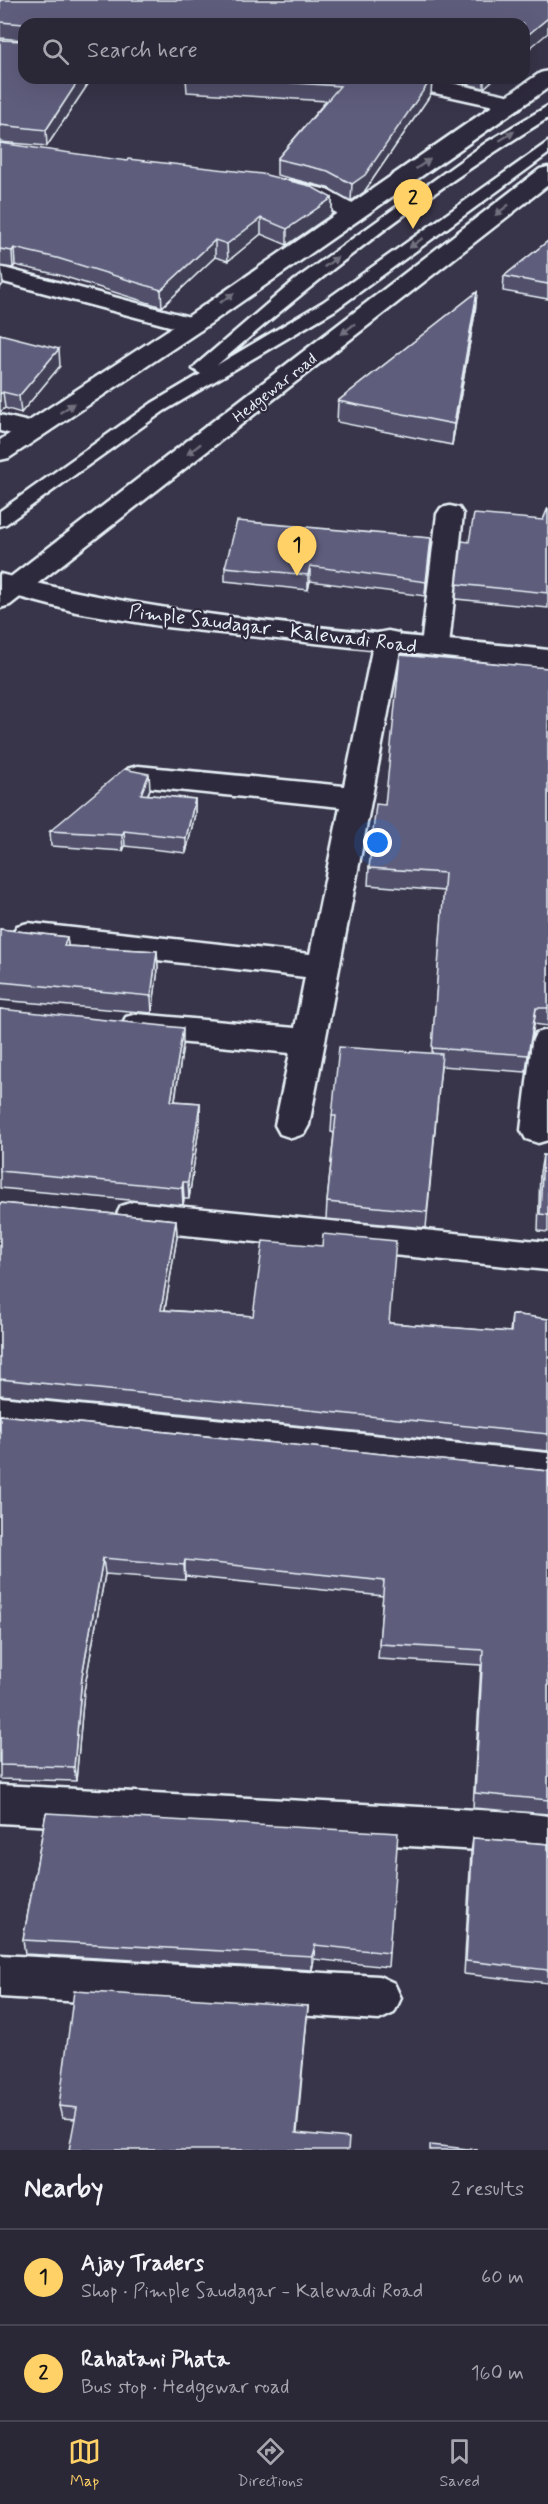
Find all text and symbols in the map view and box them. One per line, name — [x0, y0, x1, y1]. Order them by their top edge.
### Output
search box — [18, 18, 530, 84]
icon: search — [39, 35, 72, 68]
text: Search here — [87, 37, 198, 65]
one-way arrow — [499, 131, 515, 142]
one-way arrow — [415, 159, 431, 170]
pin: 2 — [394, 180, 432, 229]
one-way arrow — [494, 203, 510, 216]
one-way arrow — [409, 237, 424, 249]
one-way arrow — [323, 256, 339, 268]
one-way arrow — [219, 292, 235, 304]
one-way arrow — [340, 323, 356, 336]
street label: Hedgewar road — [228, 349, 322, 428]
one-way arrow — [58, 403, 75, 414]
one-way arrow — [186, 443, 202, 456]
pin: 1 — [278, 526, 316, 576]
street label: Pimple Saudagar - Kalewadi Road — [127, 598, 418, 661]
your location — [363, 828, 392, 857]
text: Nearby — [24, 2172, 103, 2206]
text: 2 results — [451, 2176, 524, 2203]
text: Ajay Traders — [81, 2250, 204, 2278]
text: 1 — [39, 2264, 48, 2291]
text: 60 m — [481, 2264, 524, 2291]
text: Shop · Pimple Saudagar - Kalewadi Road — [81, 2278, 423, 2305]
text: Rahatani Phata — [81, 2346, 230, 2374]
text: 2 — [39, 2360, 48, 2387]
text: 160 m — [471, 2360, 524, 2387]
text: Bus stop · Hedgewar road — [81, 2374, 289, 2401]
tab: Map — [68, 2435, 101, 2492]
tab: Directions — [237, 2435, 303, 2492]
tab: Saved — [439, 2435, 480, 2492]

